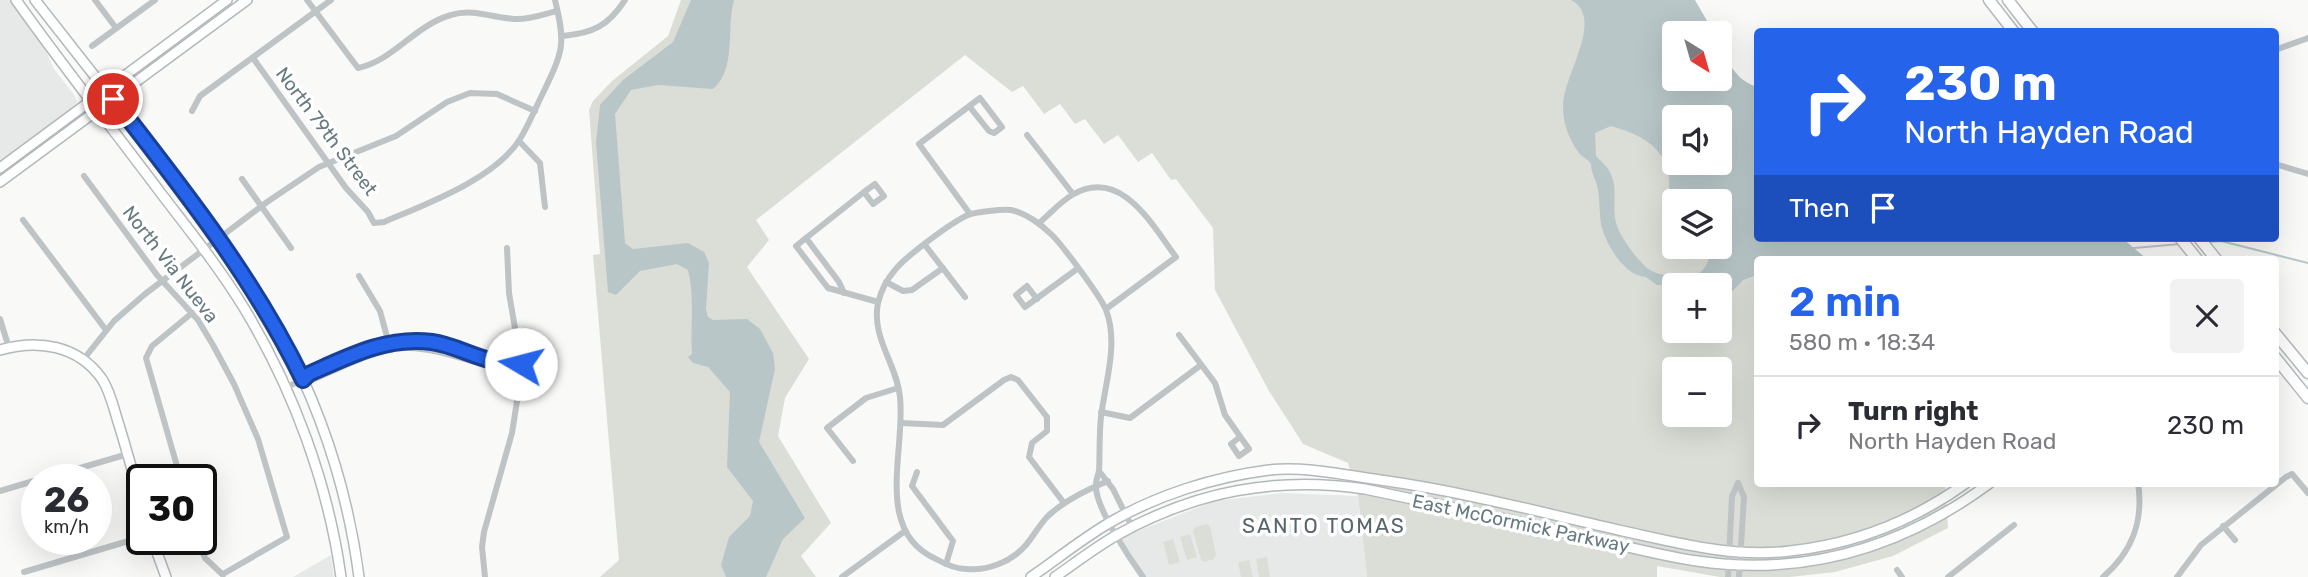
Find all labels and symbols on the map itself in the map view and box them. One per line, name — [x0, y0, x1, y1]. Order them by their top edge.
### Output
north arrow — [1662, 21, 1732, 91]
street label: North 79th Street — [271, 63, 383, 200]
pin — [83, 69, 143, 129]
street label: North Via Nueva — [118, 201, 223, 327]
position arrow — [484, 327, 558, 401]
speed limit sign: 30 — [126, 464, 217, 555]
street label: East McCormick Parkway — [1410, 489, 1632, 558]
district label: SANTO TOMAS — [1242, 513, 1406, 538]

